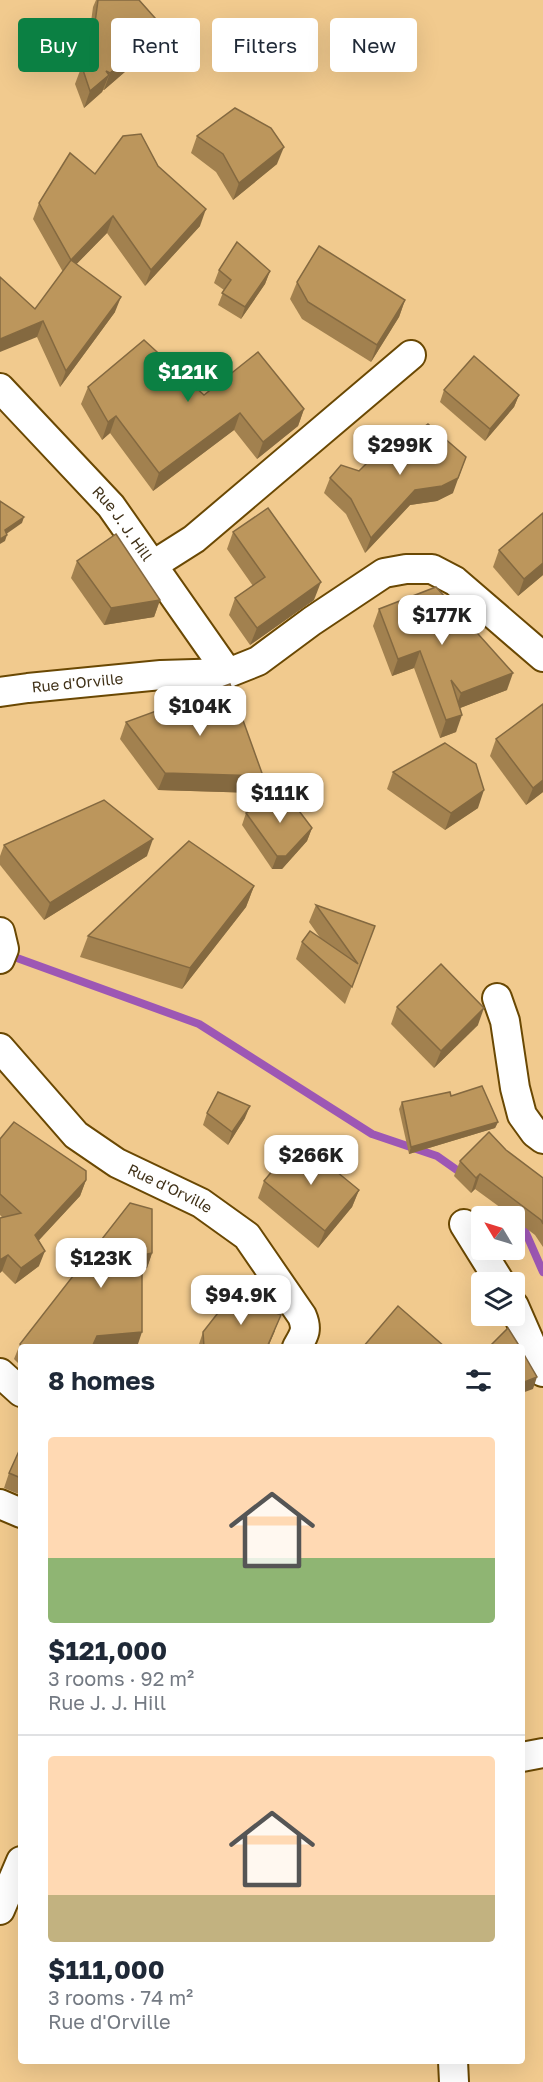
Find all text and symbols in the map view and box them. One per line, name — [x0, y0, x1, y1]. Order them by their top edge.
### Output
chip: Buy — [18, 18, 99, 72]
chip: Rent — [111, 18, 200, 72]
chip: Filters — [212, 18, 318, 72]
chip: New — [330, 18, 417, 72]
pin: $121K — [146, 352, 230, 403]
text: $121K — [158, 359, 218, 383]
pin: $299K — [358, 425, 442, 476]
text: $299K — [367, 432, 433, 456]
street label: Rue J. J. Hill — [89, 482, 157, 564]
pin: $177K — [400, 595, 484, 646]
text: $177K — [412, 602, 472, 626]
street label: Rue d'Orville — [31, 669, 124, 696]
pin: $104K — [158, 686, 242, 737]
text: $104K — [168, 693, 232, 717]
pin: $111K — [238, 773, 322, 824]
text: $111K — [251, 780, 309, 804]
pin: $266K — [269, 1135, 353, 1186]
text: $266K — [278, 1142, 344, 1166]
street label: Rue d'Orville — [125, 1159, 217, 1217]
north arrow — [471, 1206, 525, 1260]
map controls — [471, 1206, 525, 1326]
pin: $123K — [59, 1238, 143, 1289]
text: $123K — [70, 1245, 132, 1269]
button: layers — [471, 1272, 525, 1326]
pin: $94.9K — [192, 1275, 290, 1326]
text: $94.9K — [205, 1282, 277, 1306]
icon: filters — [462, 1364, 495, 1397]
text: 8 homes — [48, 1365, 155, 1396]
icon: home — [218, 1476, 326, 1584]
text: $121,000 — [48, 1635, 167, 1666]
text: 3 rooms · 92 m² — [48, 1666, 194, 1690]
text: Rue J. J. Hill — [48, 1690, 166, 1714]
icon: home — [218, 1795, 326, 1903]
text: $111,000 — [48, 1954, 165, 1985]
text: 3 rooms · 74 m² — [48, 1985, 193, 2009]
text: Rue d'Orville — [48, 2009, 171, 2033]

